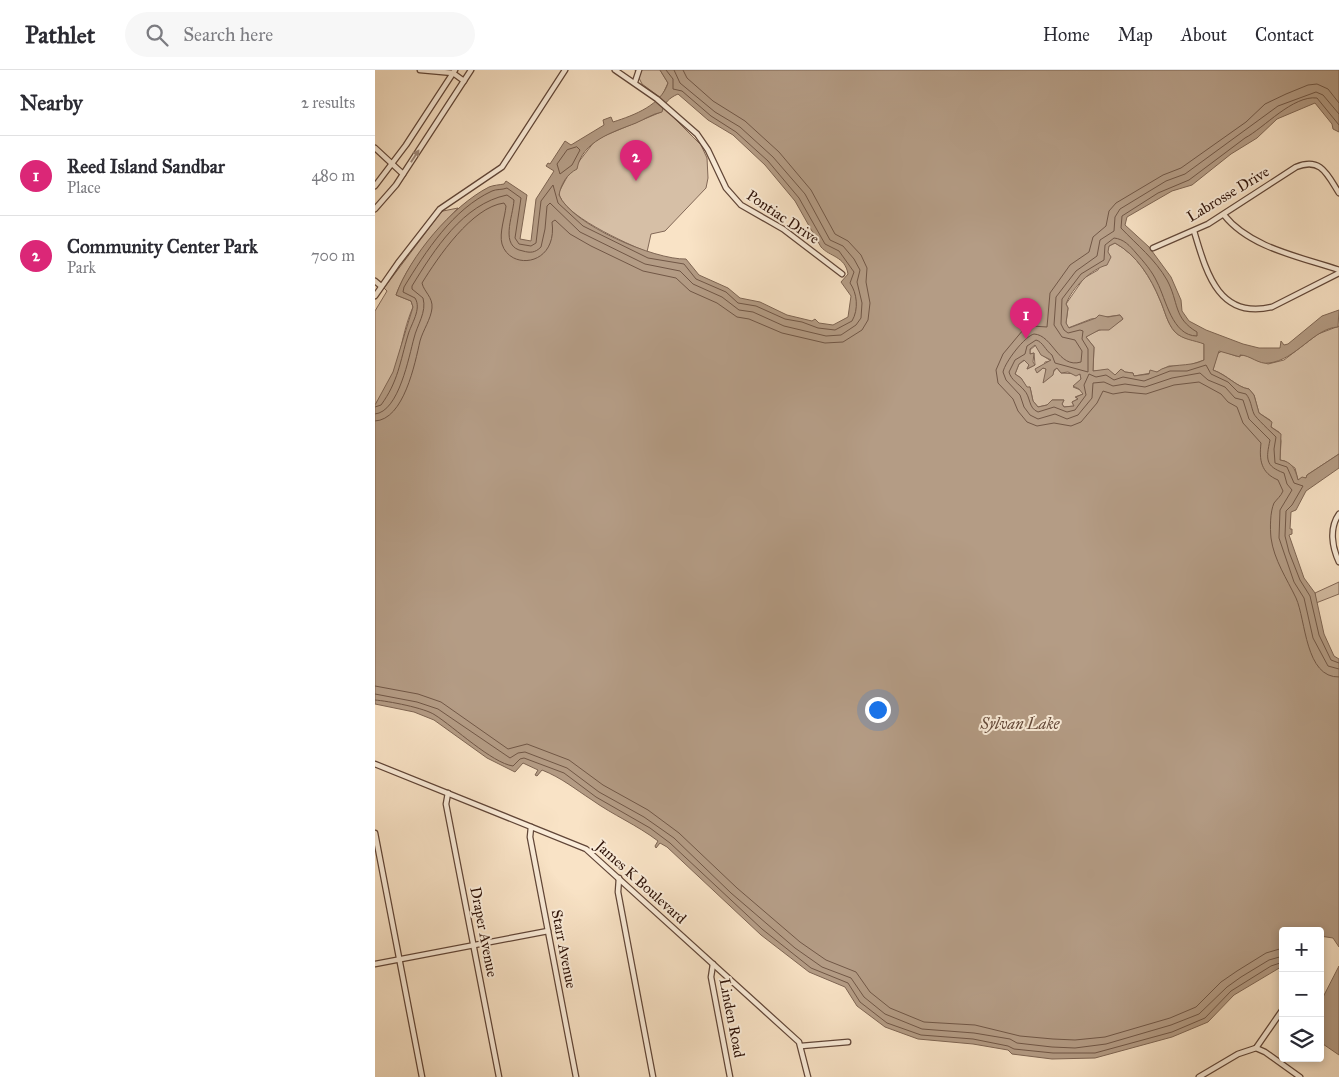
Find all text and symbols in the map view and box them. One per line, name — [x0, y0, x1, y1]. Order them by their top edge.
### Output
search box — [125, 12, 475, 57]
text: Pathlet — [25, 20, 95, 50]
icon: search — [143, 21, 171, 49]
text: Search here — [183, 23, 273, 46]
text: Home — [1043, 24, 1090, 46]
text: Map — [1118, 24, 1153, 46]
text: About — [1181, 24, 1227, 46]
text: Contact — [1255, 24, 1314, 46]
text: Nearby — [20, 90, 83, 116]
text: 2 results — [301, 93, 355, 112]
pin: 2 — [620, 140, 652, 181]
one-way arrow — [410, 150, 420, 163]
text: Reed Island Sandbar — [67, 155, 225, 178]
street label: Labrosse Drive — [1184, 162, 1272, 226]
text: 1 — [33, 166, 39, 185]
text: 480 m — [311, 166, 355, 185]
text: Place — [67, 178, 101, 197]
street label: Pontiac Drive — [743, 186, 823, 248]
text: Community Center Park — [67, 235, 258, 258]
text: 2 — [32, 246, 40, 265]
text: 700 m — [311, 246, 355, 265]
text: Park — [67, 258, 96, 277]
pin: 1 — [1010, 298, 1042, 339]
your location — [865, 697, 891, 723]
water label: Sylvan Lake — [980, 714, 1061, 733]
street label: James K Boulevard — [590, 835, 690, 928]
street label: Draper Avenue — [466, 885, 502, 979]
street label: Starr Avenue — [548, 908, 580, 990]
map controls — [1279, 927, 1324, 1062]
button: + — [1279, 927, 1324, 972]
button: − — [1279, 972, 1324, 1017]
street label: Linden Road — [715, 977, 749, 1060]
button: layers — [1279, 1017, 1324, 1062]

